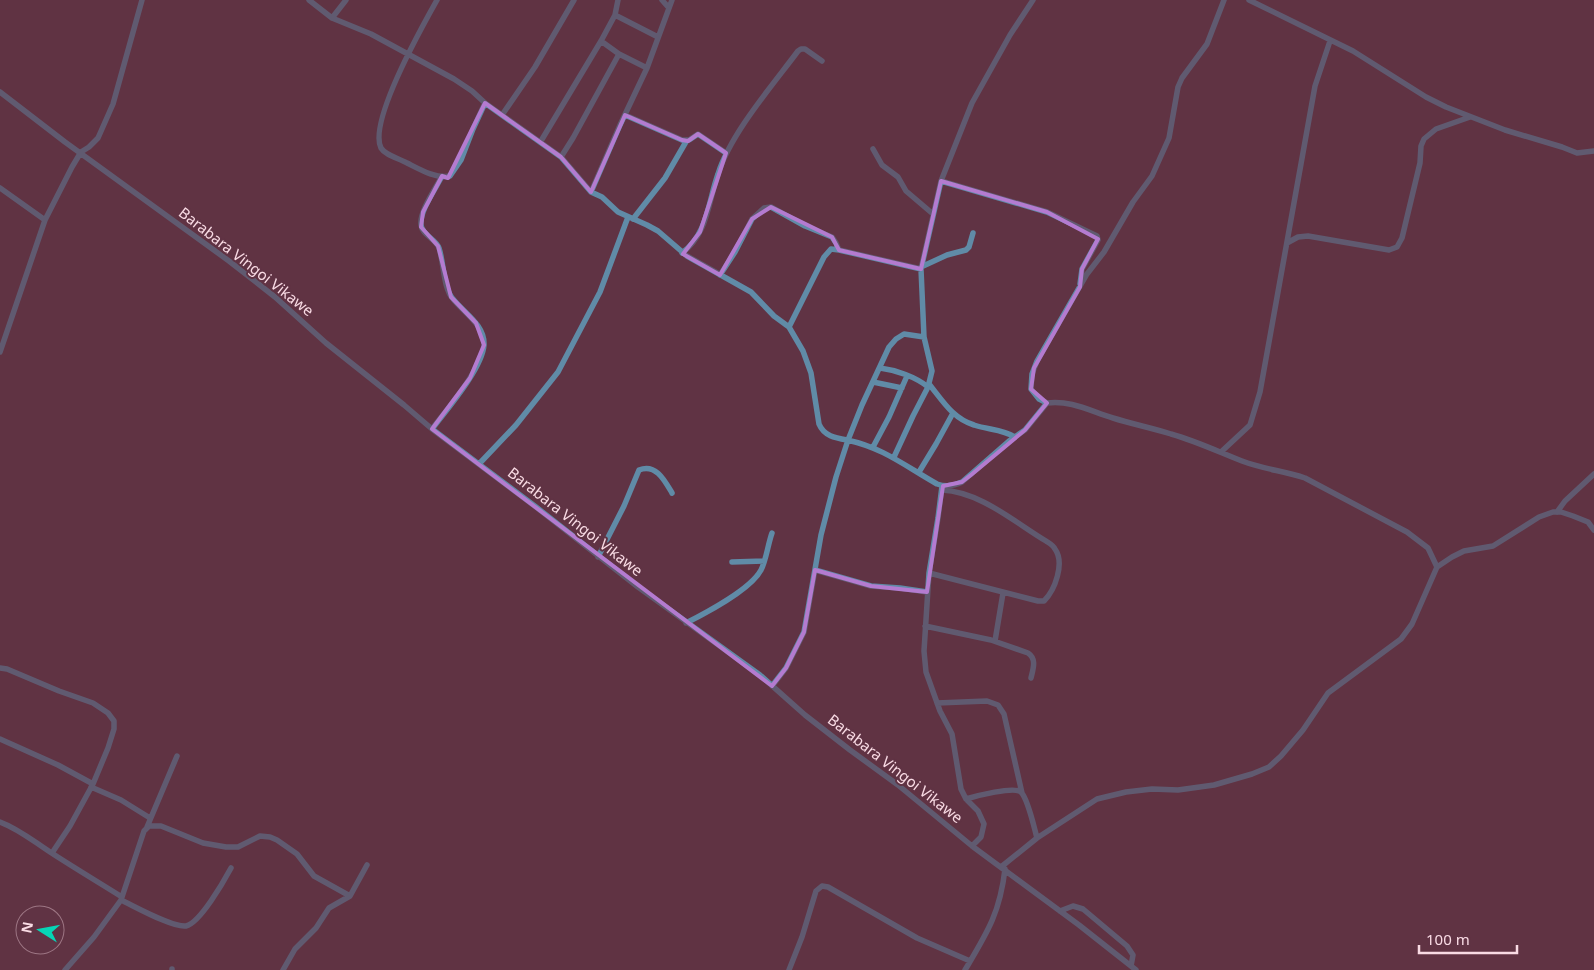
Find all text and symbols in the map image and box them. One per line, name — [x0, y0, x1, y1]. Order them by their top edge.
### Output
street label: Barabara Vingoi Vikawe — [175, 202, 318, 320]
street label: Barabara Vingoi Vikawe — [504, 462, 647, 580]
street label: Barabara Vingoi Vikawe — [824, 709, 967, 827]
north arrow — [15, 905, 65, 955]
text: N — [16, 920, 37, 935]
scale bar — [1419, 922, 1516, 954]
text: 100 m — [1426, 929, 1470, 949]

